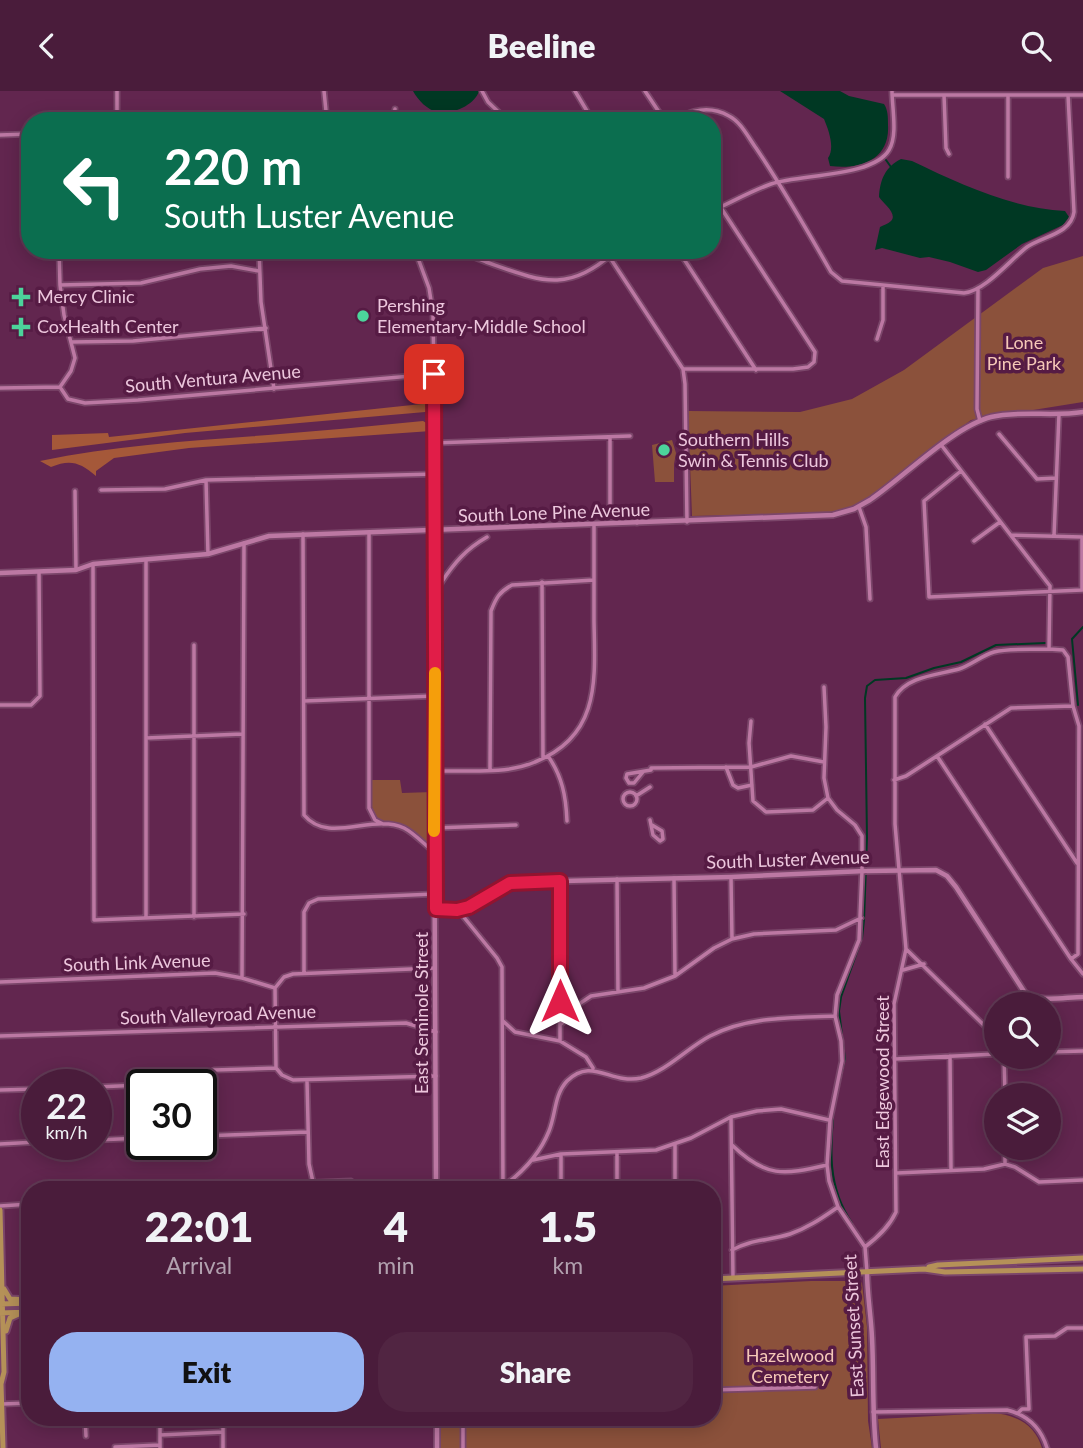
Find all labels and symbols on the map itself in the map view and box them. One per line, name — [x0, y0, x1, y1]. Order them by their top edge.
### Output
place label: Mercy Clinic — [37, 285, 135, 307]
marker: Mercy Clinic — [11, 287, 31, 307]
place label: Pershing Elementary-Middle School — [377, 294, 586, 337]
marker: Pershing Elementary-Middle School — [355, 308, 371, 324]
place label: CoxHealth Center — [37, 315, 179, 337]
marker: CoxHealth Center — [11, 317, 31, 337]
park label: Lone Pine Park — [987, 331, 1062, 374]
pin — [404, 344, 464, 404]
street label: South Ventura Avenue — [124, 359, 302, 397]
place label: Southern Hills Swin & Tennis Club — [678, 428, 829, 471]
marker: Southern Hills Swin & Tennis Club — [656, 442, 672, 458]
street label: South Lone Pine Avenue — [458, 498, 650, 526]
street label: South Luster Avenue — [706, 845, 870, 873]
street label: East Seminole Street — [410, 931, 432, 1094]
street label: South Link Avenue — [63, 948, 211, 976]
position arrow — [523, 964, 597, 1038]
street label: East Edgewood Street — [871, 995, 893, 1169]
street label: South Valleyroad Avenue — [120, 1000, 316, 1028]
speed limit sign: 30 — [126, 1069, 217, 1160]
street label: East Sunset Street — [838, 1253, 868, 1398]
park label: Hazelwood Cemetery — [746, 1344, 834, 1387]

